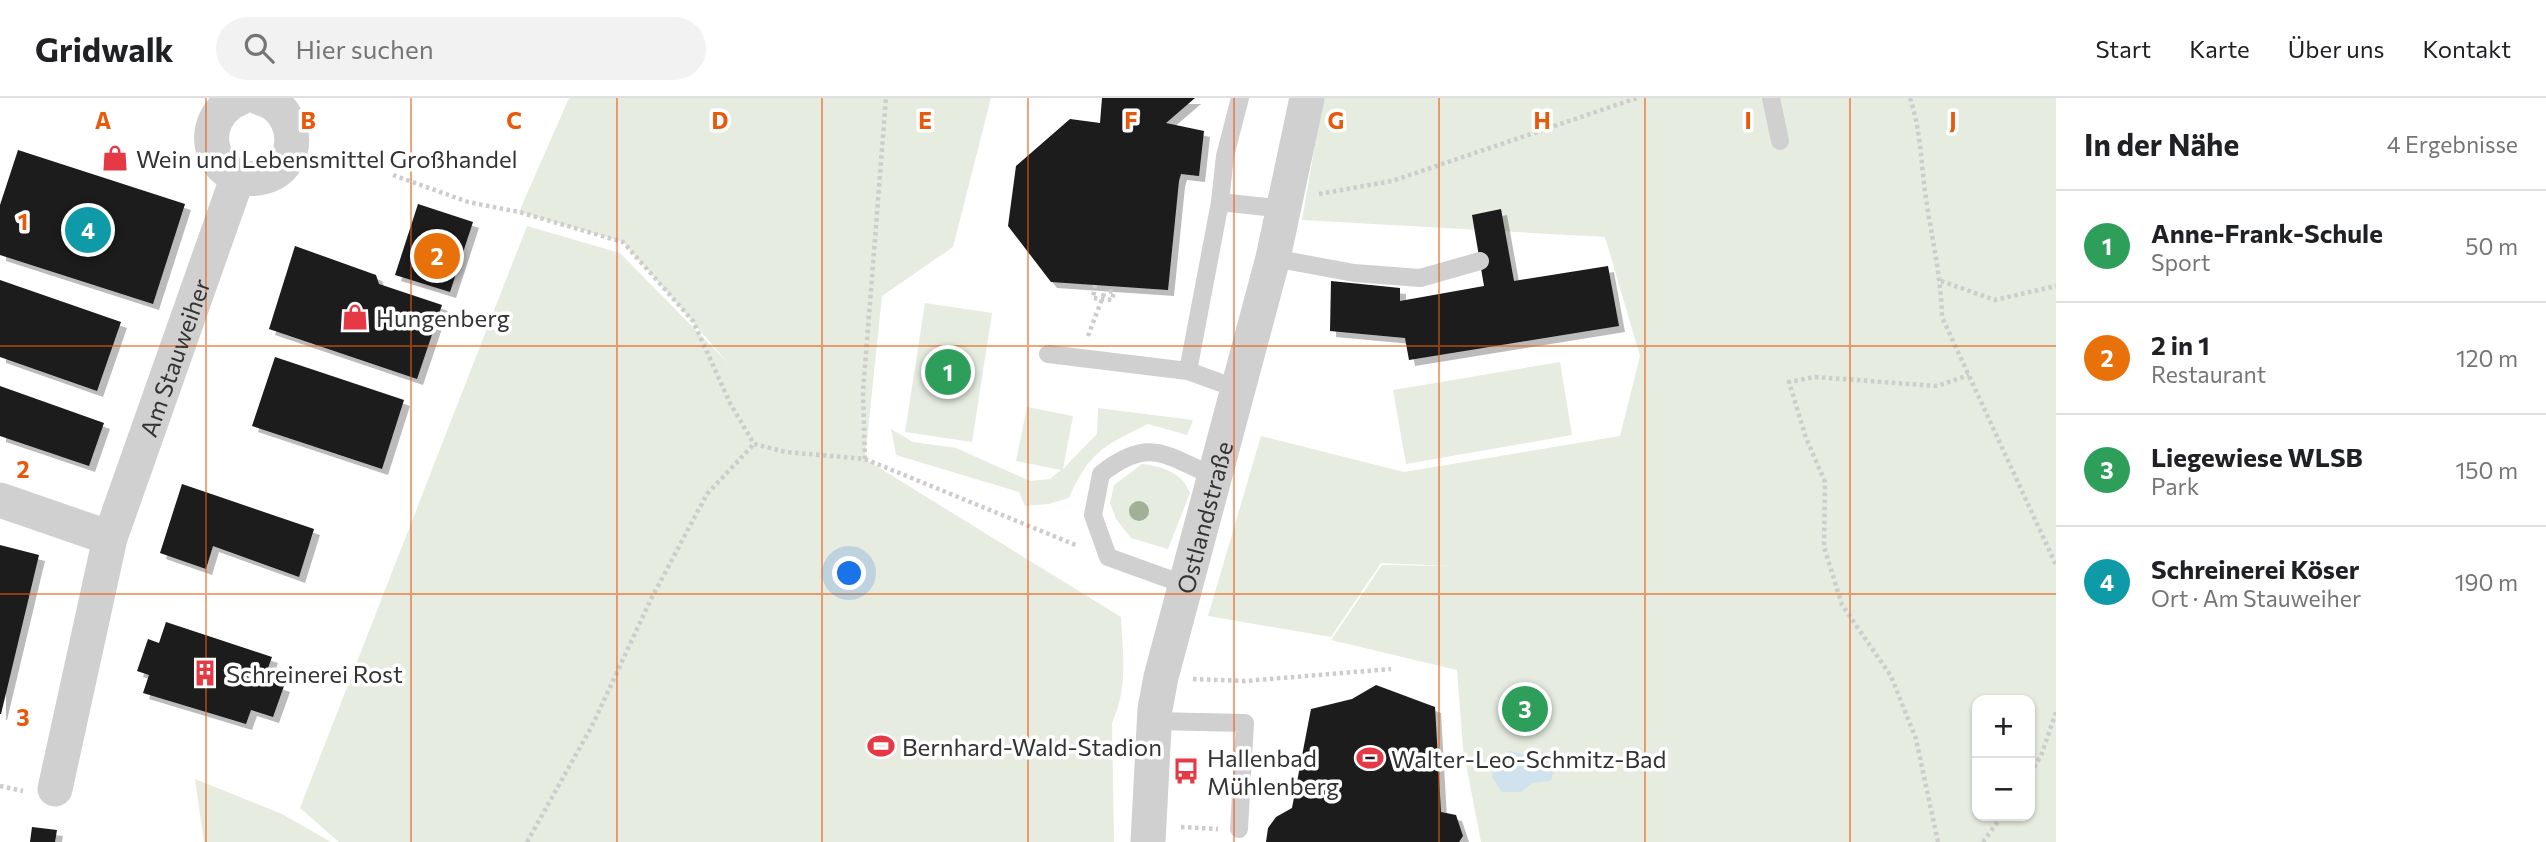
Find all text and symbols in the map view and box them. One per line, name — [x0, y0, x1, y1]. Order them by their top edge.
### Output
search box — [216, 17, 706, 80]
text: Gridwalk — [35, 28, 174, 69]
icon: search — [240, 29, 278, 67]
text: Hier suchen — [296, 33, 434, 64]
text: Start — [2096, 34, 2151, 63]
text: Karte — [2189, 34, 2250, 63]
text: Über uns — [2288, 34, 2384, 63]
text: Kontakt — [2422, 34, 2511, 63]
text: A — [95, 106, 112, 134]
text: B — [300, 106, 316, 134]
text: C — [506, 106, 522, 134]
text: D — [712, 106, 729, 134]
text: E — [918, 106, 932, 134]
text: F — [1124, 106, 1138, 134]
text: G — [1328, 106, 1344, 134]
text: H — [1533, 106, 1551, 134]
text: I — [1744, 106, 1752, 134]
text: J — [1949, 106, 1957, 134]
text: In der Nähe — [2084, 125, 2239, 162]
text: 4 Ergebnisse — [2387, 130, 2518, 158]
shop icon: Wein und Lebensmittel Großhandel — [100, 143, 130, 173]
place label: Wein und Lebensmittel Großhandel — [136, 144, 518, 173]
pin: 4 — [65, 204, 111, 256]
text: 1 — [18, 207, 28, 235]
text: Anne-Frank-Schule — [2151, 217, 2383, 248]
pin: 2 — [414, 230, 460, 282]
text: 1 — [2102, 232, 2112, 260]
text: 50 m — [2465, 232, 2518, 260]
text: Sport — [2151, 248, 2210, 276]
street label: Am Stauweiher — [133, 274, 215, 440]
shop icon: Hungenberg — [340, 302, 370, 332]
place label: Hungenberg — [376, 303, 510, 332]
text: 2 in 1 — [2151, 329, 2210, 360]
text: 2 — [2100, 344, 2114, 372]
text: 120 m — [2456, 344, 2518, 372]
pin: 1 — [925, 346, 971, 398]
text: Restaurant — [2151, 360, 2266, 388]
street label: Ostlandstraße — [1169, 438, 1238, 597]
text: Liegewiese WLSB — [2151, 441, 2363, 472]
text: 2 — [16, 455, 30, 483]
text: 3 — [2100, 456, 2114, 484]
text: 150 m — [2455, 456, 2518, 484]
text: Park — [2151, 472, 2199, 500]
text: Schreinerei Köser — [2151, 553, 2359, 584]
your location — [832, 556, 866, 590]
text: 4 — [2100, 568, 2114, 596]
text: 190 m — [2455, 568, 2518, 596]
text: Ort · Am Stauweiher — [2151, 584, 2361, 612]
building icon: Schreinerei Rost — [190, 658, 220, 688]
place label: Schreinerei Rost — [226, 659, 403, 688]
pin: 3 — [1502, 683, 1548, 735]
map controls — [1972, 695, 2035, 821]
button: + — [1972, 695, 2035, 758]
text: 3 — [16, 703, 30, 731]
sports icon: Bernhard-Wald-Stadion — [866, 731, 896, 761]
place label: Bernhard-Wald-Stadion — [902, 732, 1162, 761]
place label: Hallenbad Mühlenberg — [1207, 743, 1339, 800]
sports icon: Walter-Leo-Schmitz-Bad — [1355, 743, 1385, 773]
place label: Walter-Leo-Schmitz-Bad — [1391, 744, 1666, 773]
bus stop icon: Hallenbad Mühlenberg — [1171, 756, 1201, 786]
button: − — [1972, 758, 2035, 821]

